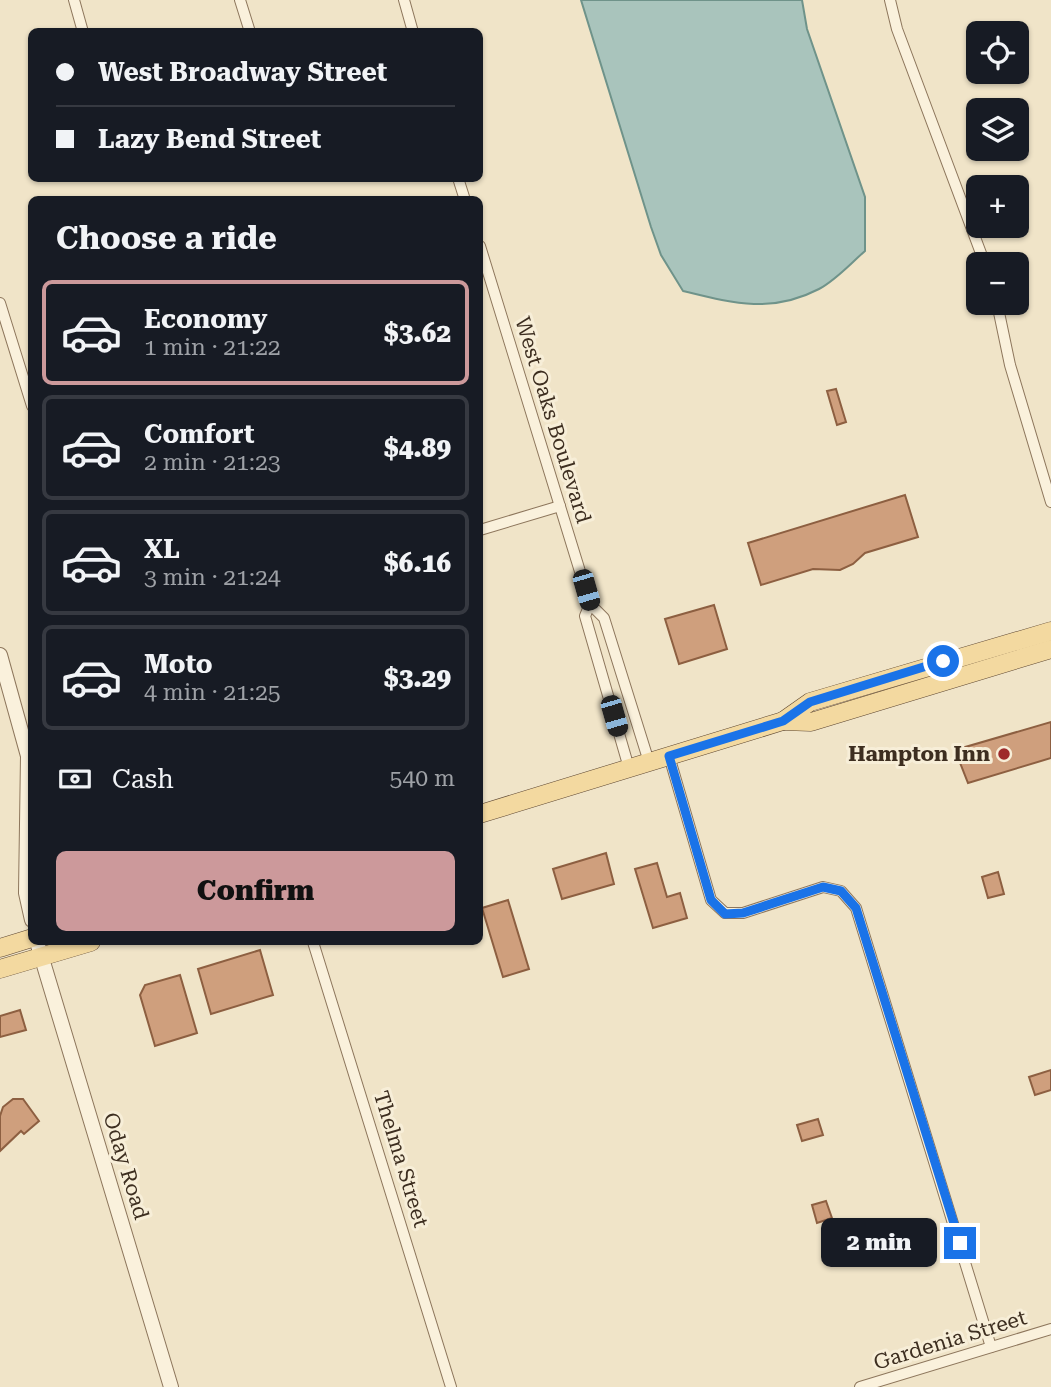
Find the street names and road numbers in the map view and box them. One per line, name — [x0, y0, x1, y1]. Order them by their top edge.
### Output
street label: West Oaks Boulevard — [510, 314, 596, 527]
street label: Thelma Street — [369, 1088, 433, 1230]
street label: Oday Road — [98, 1110, 154, 1223]
street label: Gardenia Street — [871, 1305, 1030, 1375]

